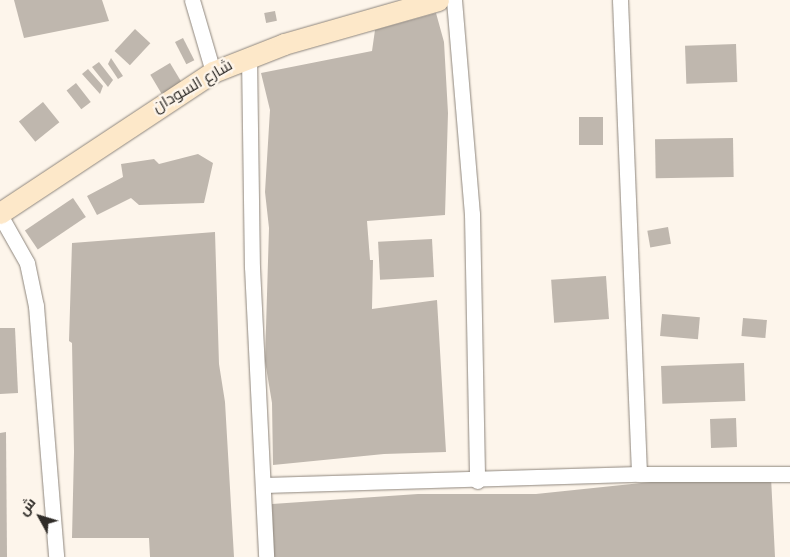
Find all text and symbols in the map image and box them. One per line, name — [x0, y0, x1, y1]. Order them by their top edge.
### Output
street label: شارع السودان — [150, 56, 236, 118]
north arrow — [15, 492, 65, 542]
text: ش — [16, 495, 40, 520]

